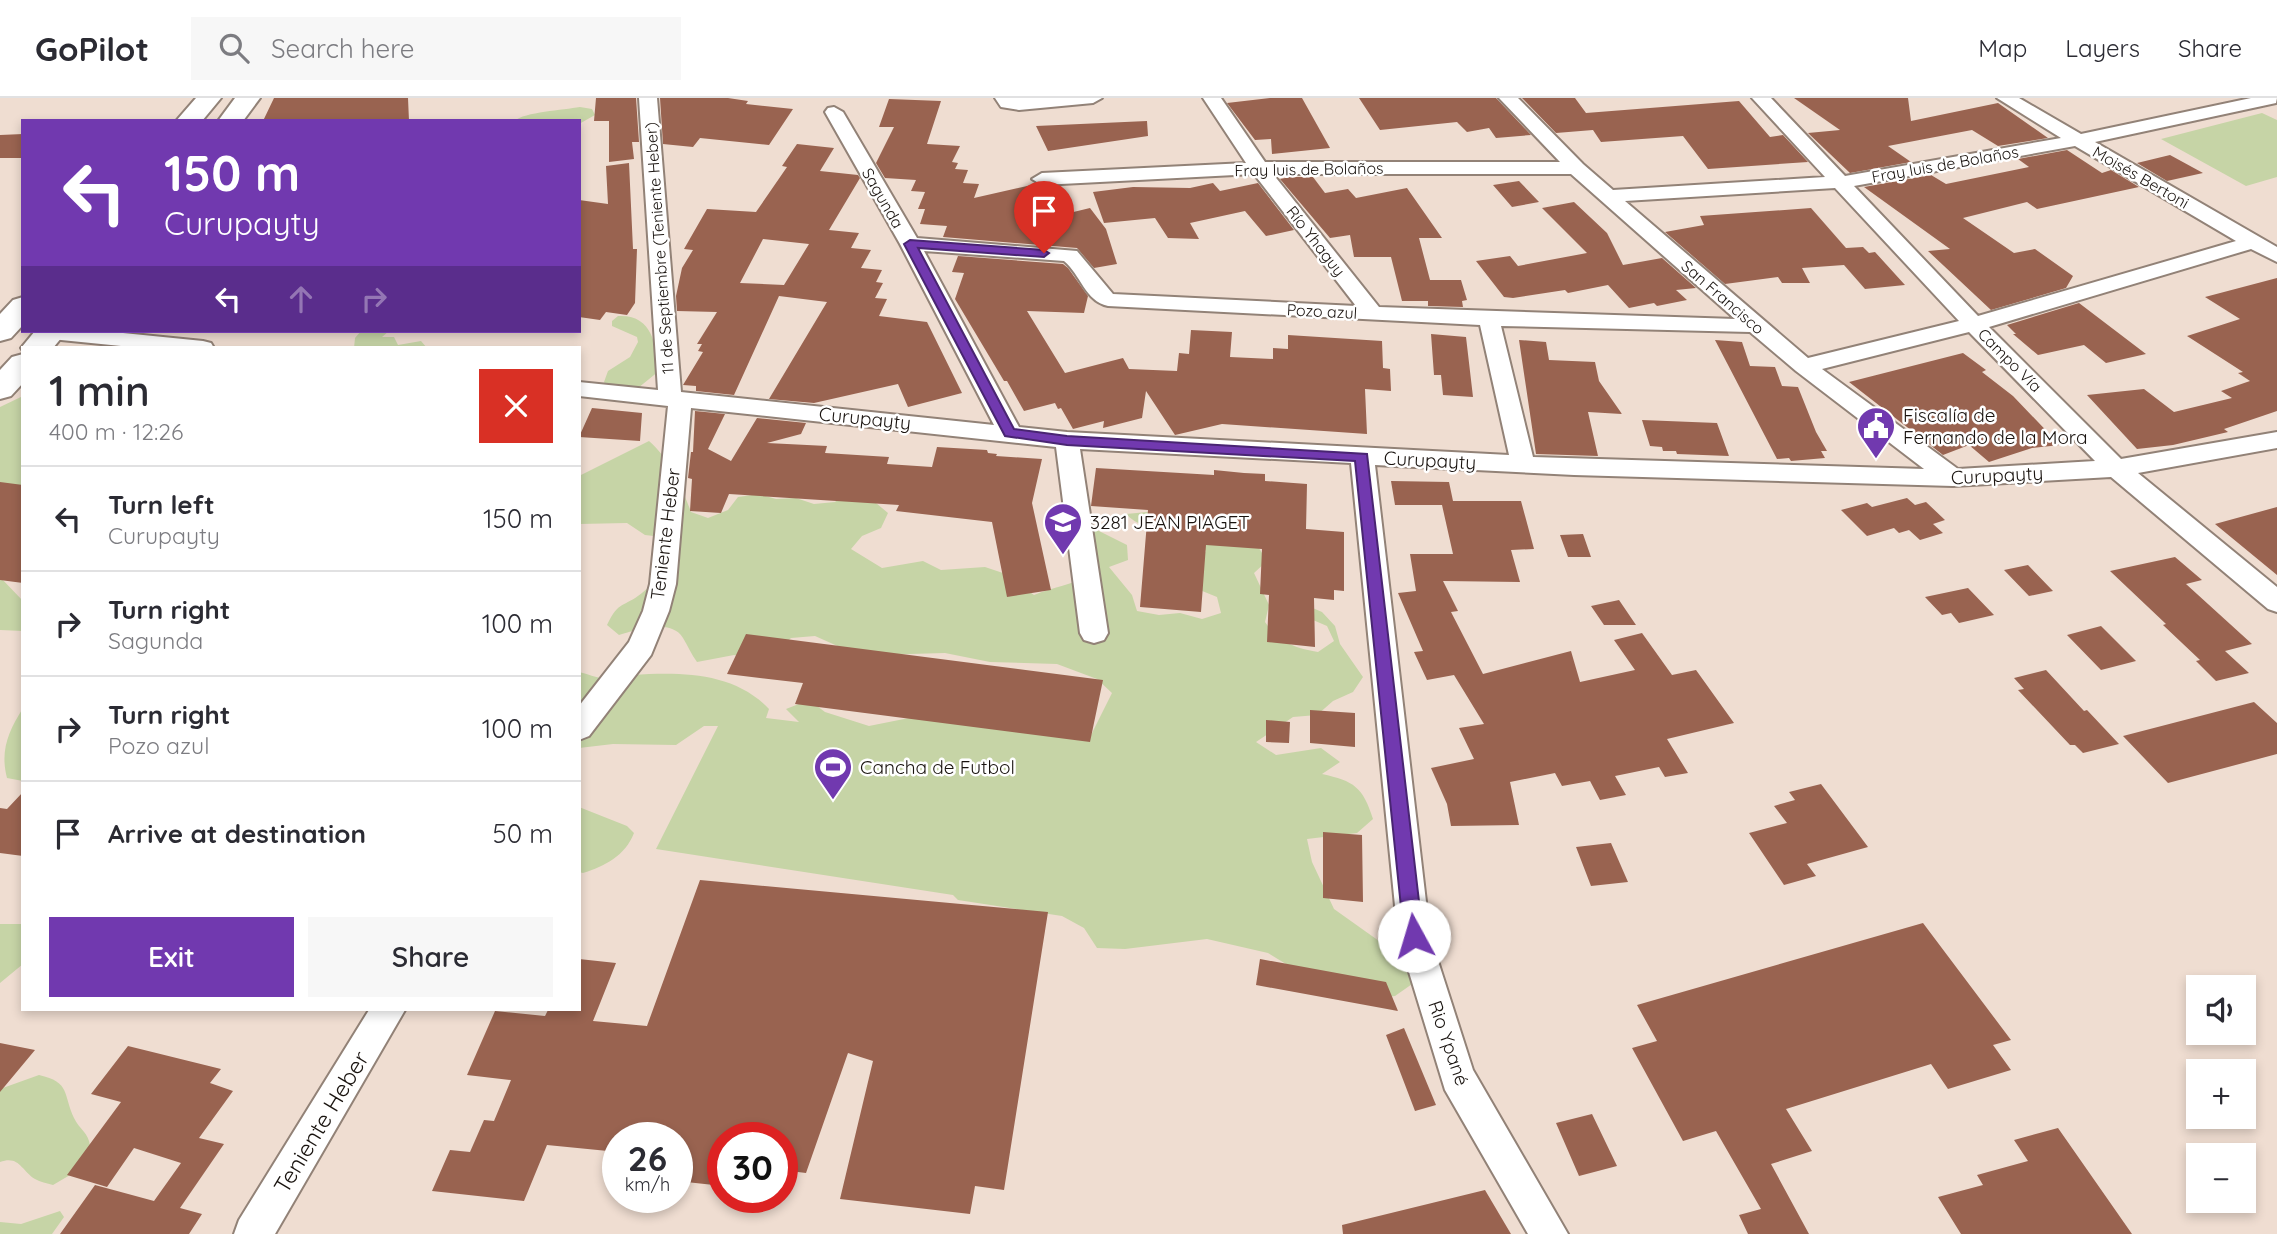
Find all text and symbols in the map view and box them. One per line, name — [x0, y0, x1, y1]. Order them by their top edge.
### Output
search box — [191, 17, 681, 80]
text: GoPilot — [35, 28, 149, 69]
icon: search — [215, 29, 253, 67]
text: Search here — [271, 32, 414, 65]
text: Map — [1978, 33, 2027, 63]
text: Layers — [2065, 33, 2140, 63]
text: Share — [2178, 33, 2242, 63]
street label: 11 de Septiembre (Teniente Heber) — [640, 121, 678, 375]
street label: Fray luis de Bolaños — [1870, 141, 2020, 187]
street label: Moisés Bertoni — [2089, 141, 2193, 213]
text: 150 m — [164, 142, 300, 203]
icon: left — [49, 147, 140, 238]
street label: Fray luis de Bolaños — [1234, 158, 1384, 180]
street label: Sagunda — [858, 164, 908, 232]
pin — [1014, 181, 1074, 253]
icon: arrive — [1025, 192, 1063, 230]
street label: Río Yhaguy — [1282, 202, 1350, 280]
text: Curupayty — [164, 203, 320, 243]
street label: San Francisco — [1677, 256, 1769, 338]
icon: left — [209, 280, 247, 318]
icon: ahead — [282, 280, 320, 318]
icon: right — [355, 280, 393, 318]
street label: Pozo azul — [1286, 299, 1358, 323]
street label: Campo Vía — [1974, 324, 2046, 396]
text: 1 min — [49, 364, 150, 417]
button: close — [479, 369, 553, 443]
street label: Curupayty — [818, 401, 912, 435]
place label: Fiscalía de Fernando de la Mora — [1903, 403, 2087, 449]
public building icon: Fiscalía de Fernando de la Mora — [1855, 405, 1897, 460]
text: 400 m · 12:26 — [49, 417, 183, 446]
street label: Curupayty — [1383, 446, 1477, 474]
street label: Curupayty — [1950, 461, 2044, 489]
street label: Teniente Heber — [645, 466, 685, 601]
text: Turn left — [108, 488, 215, 521]
icon: left — [49, 500, 87, 538]
school or university icon: 3281 JEAN PIAGET — [1042, 501, 1084, 556]
text: 150 m — [483, 502, 553, 535]
place label: 3281 JEAN PIAGET — [1090, 510, 1250, 534]
text: Curupayty — [108, 521, 220, 550]
text: Turn right — [108, 593, 230, 626]
icon: right — [49, 605, 87, 643]
text: 100 m — [482, 607, 553, 640]
text: Sagunda — [108, 626, 203, 655]
text: Turn right — [108, 698, 230, 731]
icon: right — [49, 710, 87, 748]
text: 100 m — [482, 712, 553, 745]
text: Pozo azul — [108, 731, 209, 760]
sports icon: Cancha de Futbol — [812, 746, 854, 801]
place label: Cancha de Futbol — [860, 755, 1015, 779]
icon: arrive — [49, 815, 87, 853]
text: Arrive at destination — [108, 817, 366, 850]
text: 50 m — [493, 817, 553, 850]
position arrow — [1377, 899, 1451, 973]
button: Exit — [49, 917, 294, 997]
button: Share — [308, 917, 553, 997]
map controls — [2186, 975, 2256, 1213]
button: sound — [2186, 975, 2256, 1045]
street label: Rio Ypané — [1423, 997, 1475, 1089]
street label: Teniente Heber — [267, 1045, 375, 1198]
button: + — [2186, 1059, 2256, 1129]
speed limit sign: 30 — [707, 1122, 798, 1213]
text: 26 — [628, 1136, 667, 1180]
button: − — [2186, 1143, 2256, 1213]
text: km/h — [625, 1173, 670, 1196]

